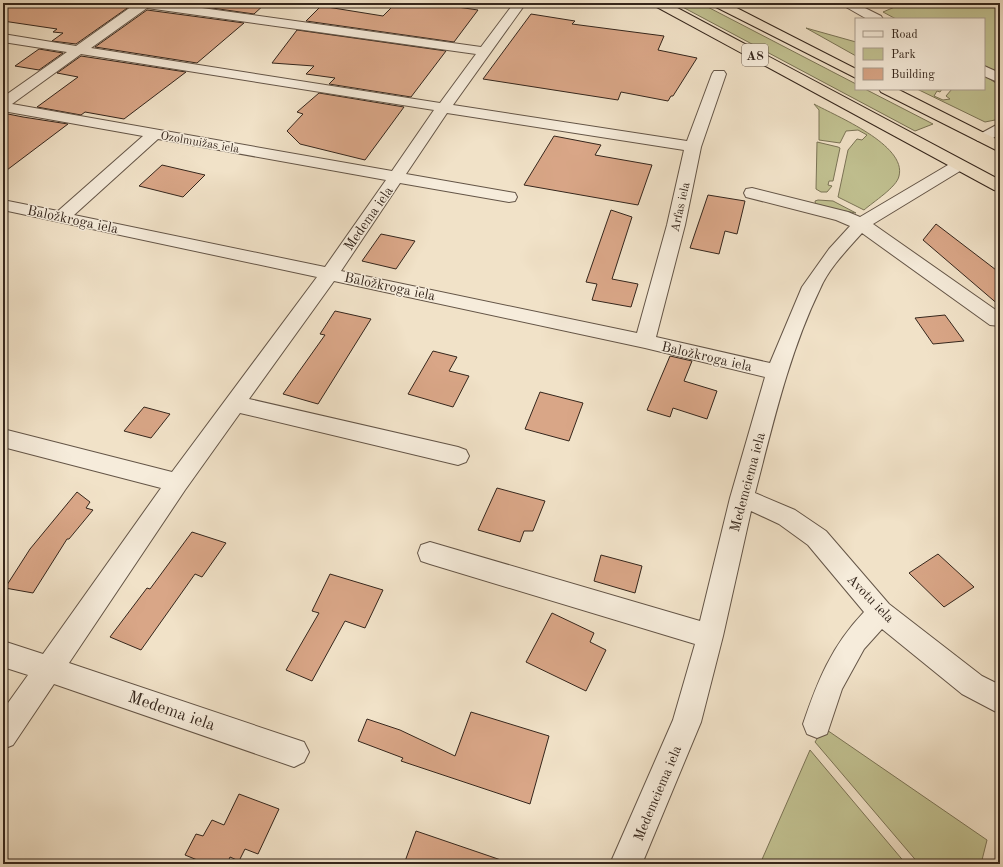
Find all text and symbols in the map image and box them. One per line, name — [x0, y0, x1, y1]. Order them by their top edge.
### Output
legend — [855, 18, 985, 90]
text: Road — [891, 29, 918, 41]
road number: A8 — [742, 44, 768, 66]
text: Park — [891, 49, 916, 61]
text: Building — [891, 69, 935, 81]
street label: Ozolmuižas iela — [160, 130, 240, 156]
street label: Arfas iela — [669, 181, 693, 233]
street label: Medema iela — [342, 184, 396, 253]
street label: Baložkroga iela — [26, 203, 120, 236]
street label: Baložkroga iela — [343, 270, 437, 303]
street label: Baložkroga iela — [660, 340, 754, 374]
street label: Medemciema iela — [728, 431, 768, 533]
street label: Avotu iela — [844, 572, 896, 625]
street label: Medema iela — [126, 689, 218, 734]
street label: Medemciema iela — [632, 744, 684, 843]

